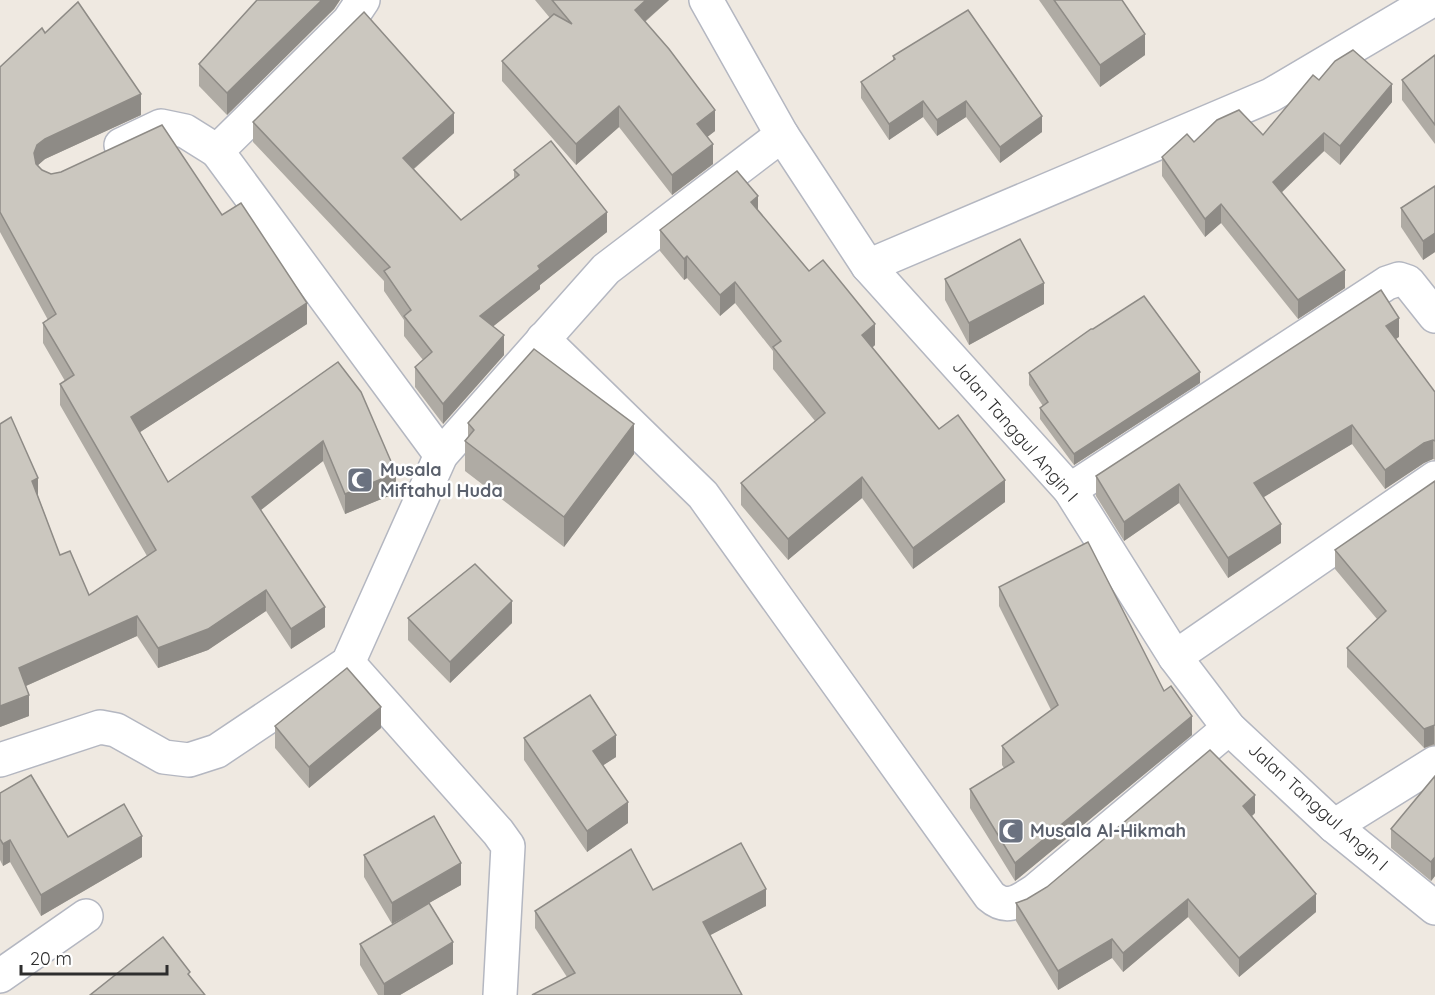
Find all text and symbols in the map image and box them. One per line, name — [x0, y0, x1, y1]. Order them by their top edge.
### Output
street label: Jalan Tanggul Angin I — [947, 355, 1083, 506]
place label: Musala Miftahul Huda — [380, 458, 503, 502]
mosque icon: Musala Miftahul Huda — [345, 465, 375, 495]
street label: Jalan Tanggul Angin I — [1244, 738, 1393, 876]
mosque icon: Musala Al-Hikmah — [996, 816, 1026, 846]
place label: Musala Al-Hikmah — [1030, 819, 1186, 842]
scale bar — [21, 938, 166, 976]
text: 20 m — [30, 947, 72, 970]

